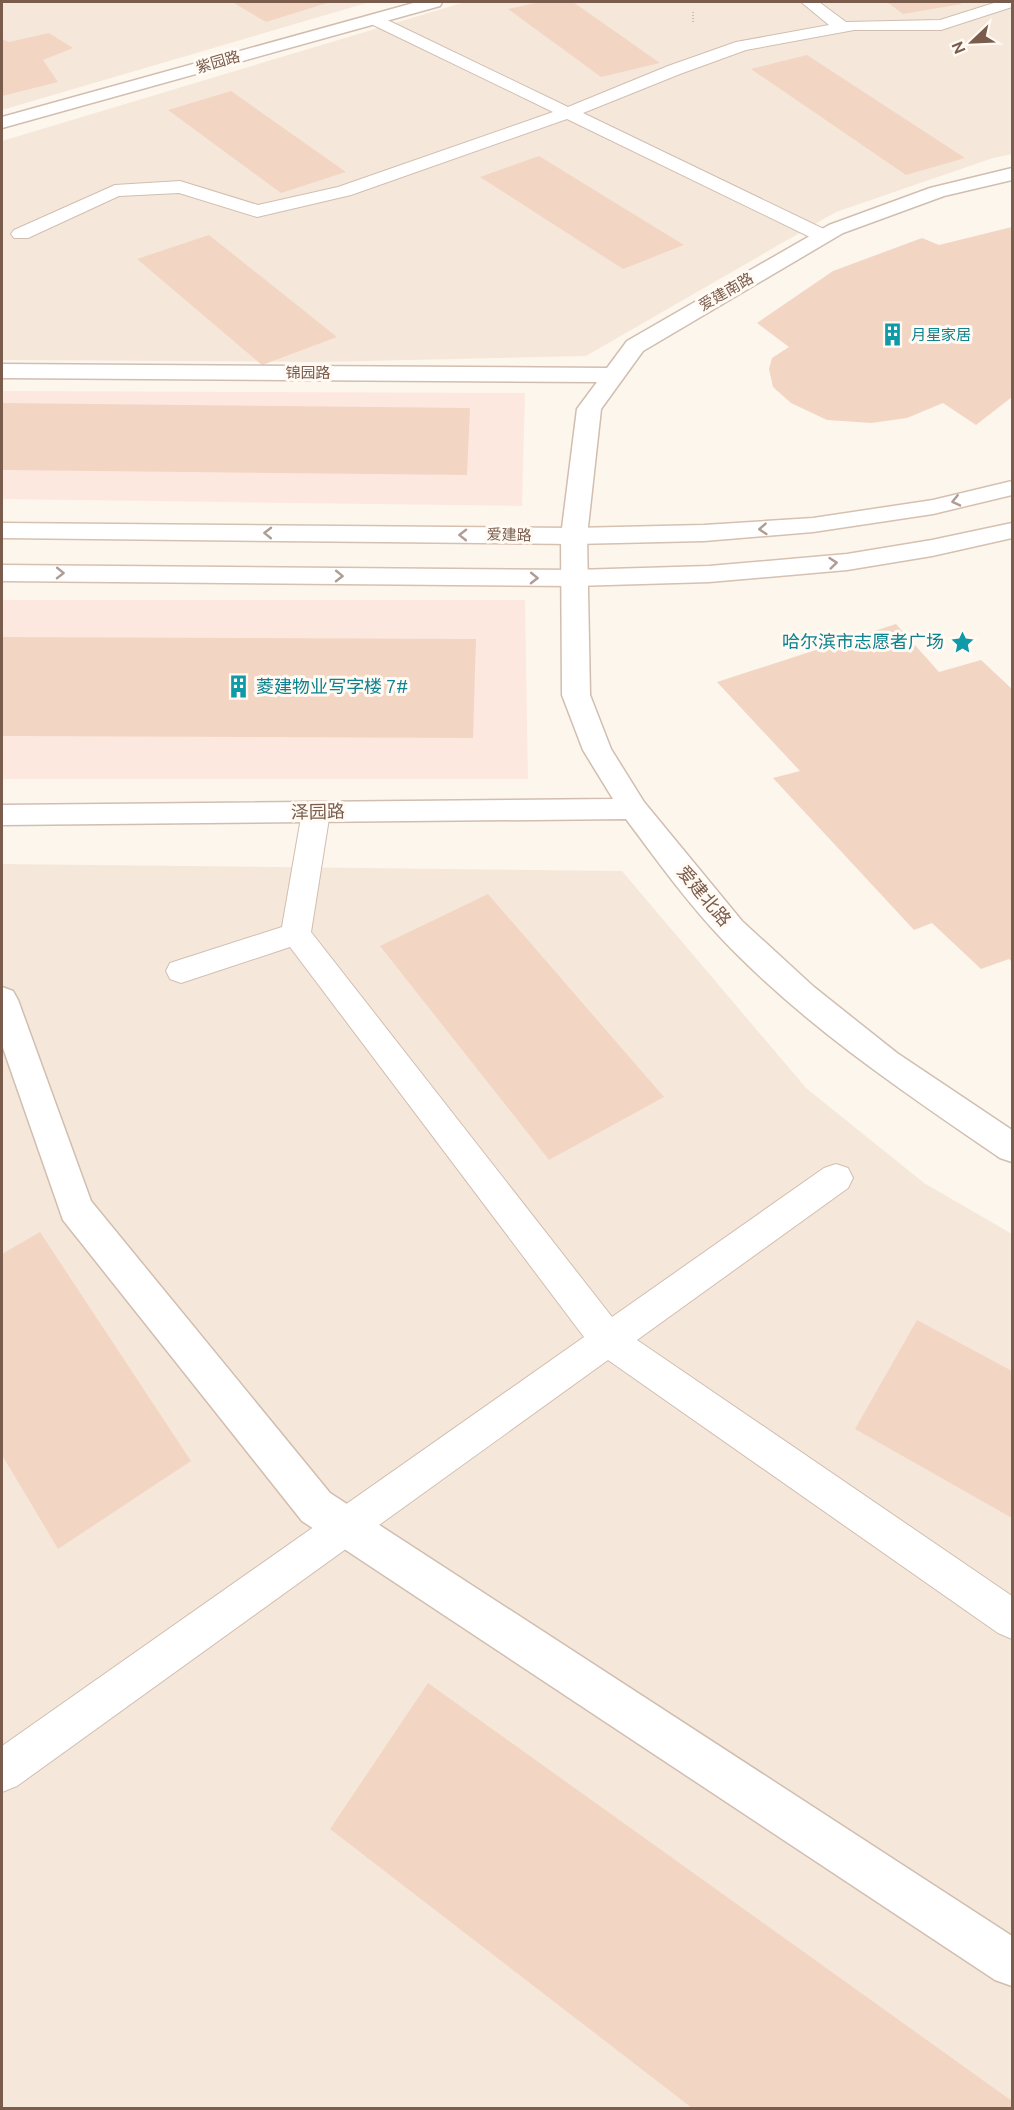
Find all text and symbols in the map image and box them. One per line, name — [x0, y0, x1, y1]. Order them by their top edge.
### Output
north arrow — [942, 12, 1002, 72]
text: N — [948, 39, 969, 57]
street label: 紫园路 — [194, 47, 242, 76]
street label: 爱建南路 — [696, 269, 756, 314]
building icon: 月星家居 — [880, 322, 906, 348]
place label: 月星家居 — [911, 326, 971, 343]
street label: 锦园路 — [285, 364, 331, 381]
one-way arrow — [951, 494, 961, 507]
one-way arrow — [758, 522, 767, 535]
street label: 爱建路 — [486, 526, 532, 543]
one-way arrow — [263, 527, 272, 539]
one-way arrow — [458, 529, 467, 541]
one-way arrow — [829, 558, 838, 570]
one-way arrow — [55, 567, 64, 579]
one-way arrow — [334, 570, 343, 582]
one-way arrow — [529, 572, 538, 584]
place icon: 哈尔滨市志愿者广场 — [949, 629, 975, 655]
place label: 哈尔滨市志愿者广场 — [782, 631, 944, 651]
building icon: 菱建物业写字楼 7# — [225, 674, 251, 700]
place label: 菱建物业写字楼 7# — [256, 676, 408, 696]
street label: 泽园路 — [291, 801, 345, 821]
street label: 爱建北路 — [674, 861, 736, 929]

